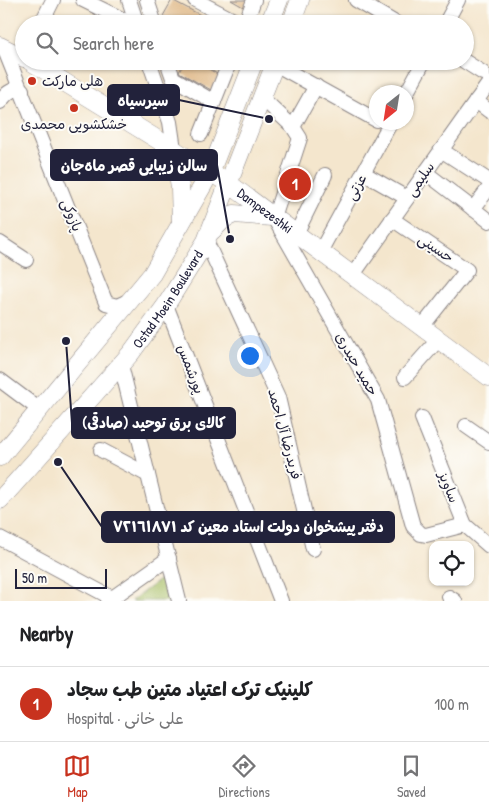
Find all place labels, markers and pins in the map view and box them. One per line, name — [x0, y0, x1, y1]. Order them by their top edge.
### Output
place label: هلی مارکت — [42, 71, 103, 90]
marker: هلی مارکت — [26, 75, 38, 87]
callout: سیرسیاه — [108, 85, 179, 115]
marker: خشکشویی محمدی — [68, 102, 80, 114]
place label: خشکشویی محمدی — [21, 114, 127, 133]
callout: سالن زیبایی قصر ماه‌جان — [51, 150, 217, 180]
pin: 1 — [279, 165, 311, 203]
callout: کالای برق توحید (صادقی) — [72, 408, 235, 438]
callout: دفتر پيشخوان دولت استاد معين كد ٧٢١٦١٨٧١ — [102, 512, 394, 542]

